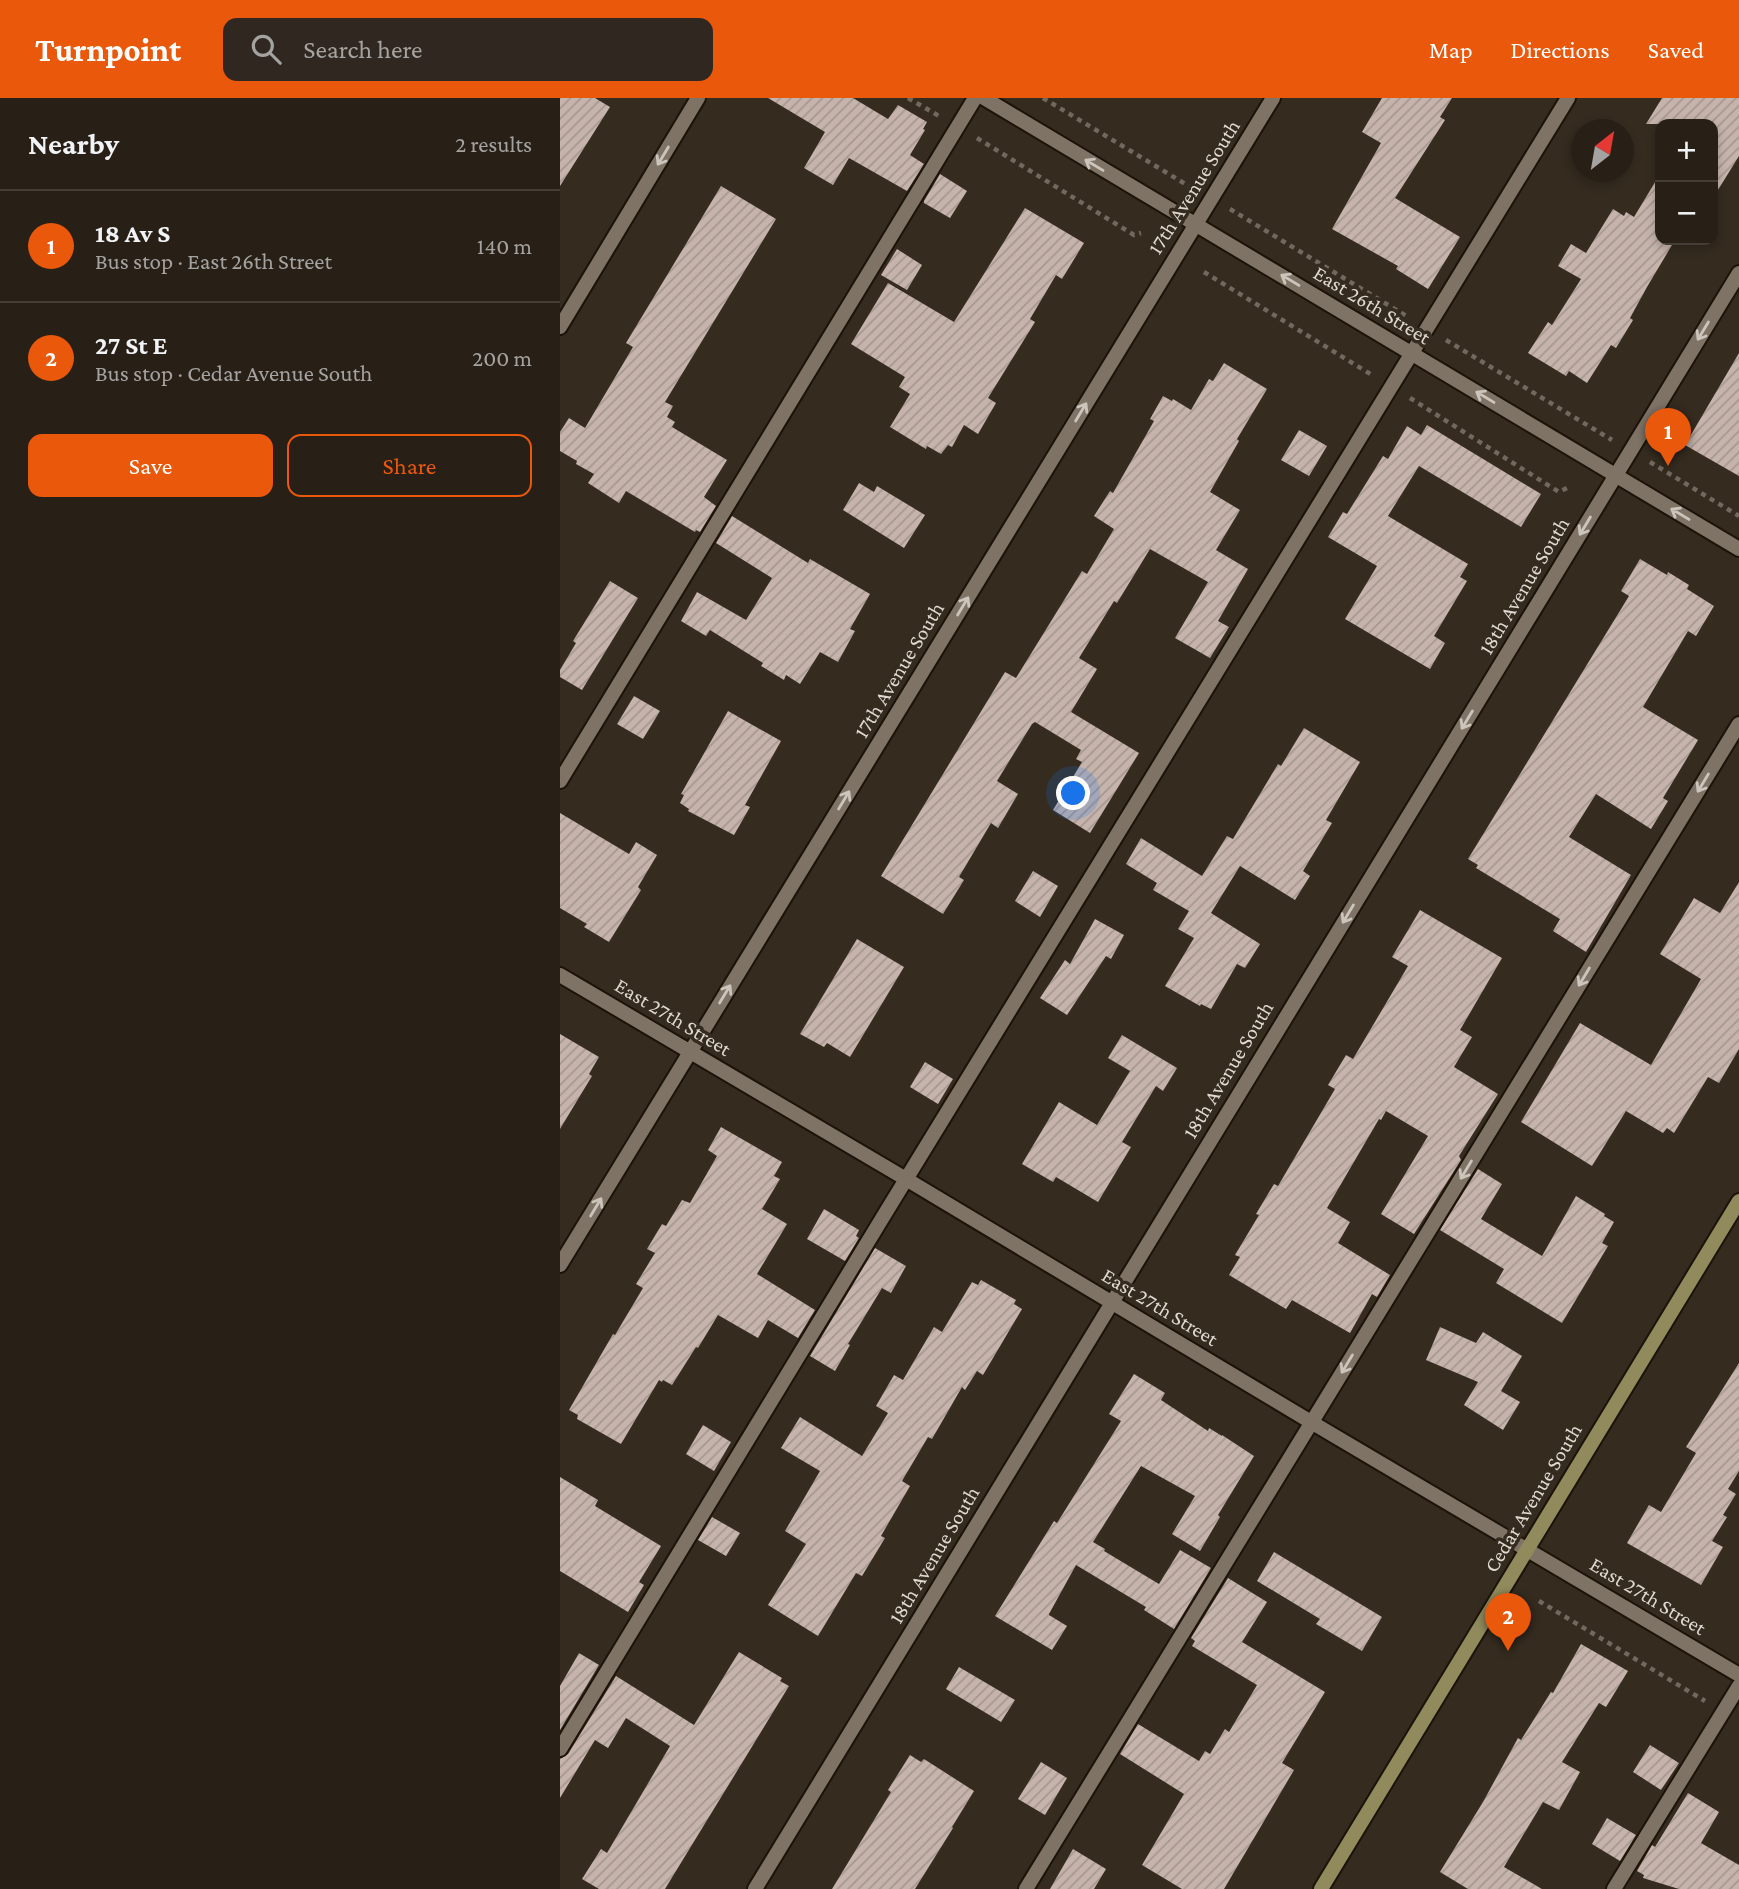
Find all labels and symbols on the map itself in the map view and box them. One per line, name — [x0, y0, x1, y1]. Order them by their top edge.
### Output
street label: 17th Avenue South — [1143, 115, 1245, 259]
north arrow — [1571, 119, 1634, 182]
one-way arrow — [656, 146, 670, 166]
one-way arrow — [1085, 158, 1105, 172]
street label: East 26th Street — [1309, 261, 1436, 350]
one-way arrow — [1281, 273, 1301, 287]
one-way arrow — [1696, 321, 1710, 341]
one-way arrow — [1476, 390, 1496, 404]
one-way arrow — [1075, 402, 1089, 422]
pin: 1 — [1645, 408, 1691, 466]
one-way arrow — [1671, 507, 1691, 521]
street label: 18th Avenue South — [1474, 513, 1574, 659]
one-way arrow — [1578, 515, 1592, 535]
one-way arrow — [955, 597, 970, 616]
street label: 17th Avenue South — [849, 598, 949, 742]
one-way arrow — [1459, 709, 1473, 729]
one-way arrow — [1696, 772, 1710, 792]
your location — [1056, 776, 1090, 810]
one-way arrow — [837, 791, 851, 811]
one-way arrow — [1341, 904, 1355, 924]
one-way arrow — [1577, 966, 1591, 986]
street label: East 27th Street — [611, 973, 736, 1062]
one-way arrow — [719, 985, 733, 1005]
street label: 18th Avenue South — [1178, 997, 1278, 1143]
one-way arrow — [1458, 1160, 1472, 1180]
one-way arrow — [589, 1197, 603, 1217]
street label: East 27th Street — [1098, 1263, 1223, 1352]
one-way arrow — [1339, 1354, 1353, 1374]
street label: Cedar Avenue South — [1479, 1419, 1587, 1577]
street label: 18th Avenue South — [884, 1482, 984, 1628]
street label: East 27th Street — [1586, 1552, 1711, 1641]
pin: 2 — [1485, 1593, 1531, 1651]

